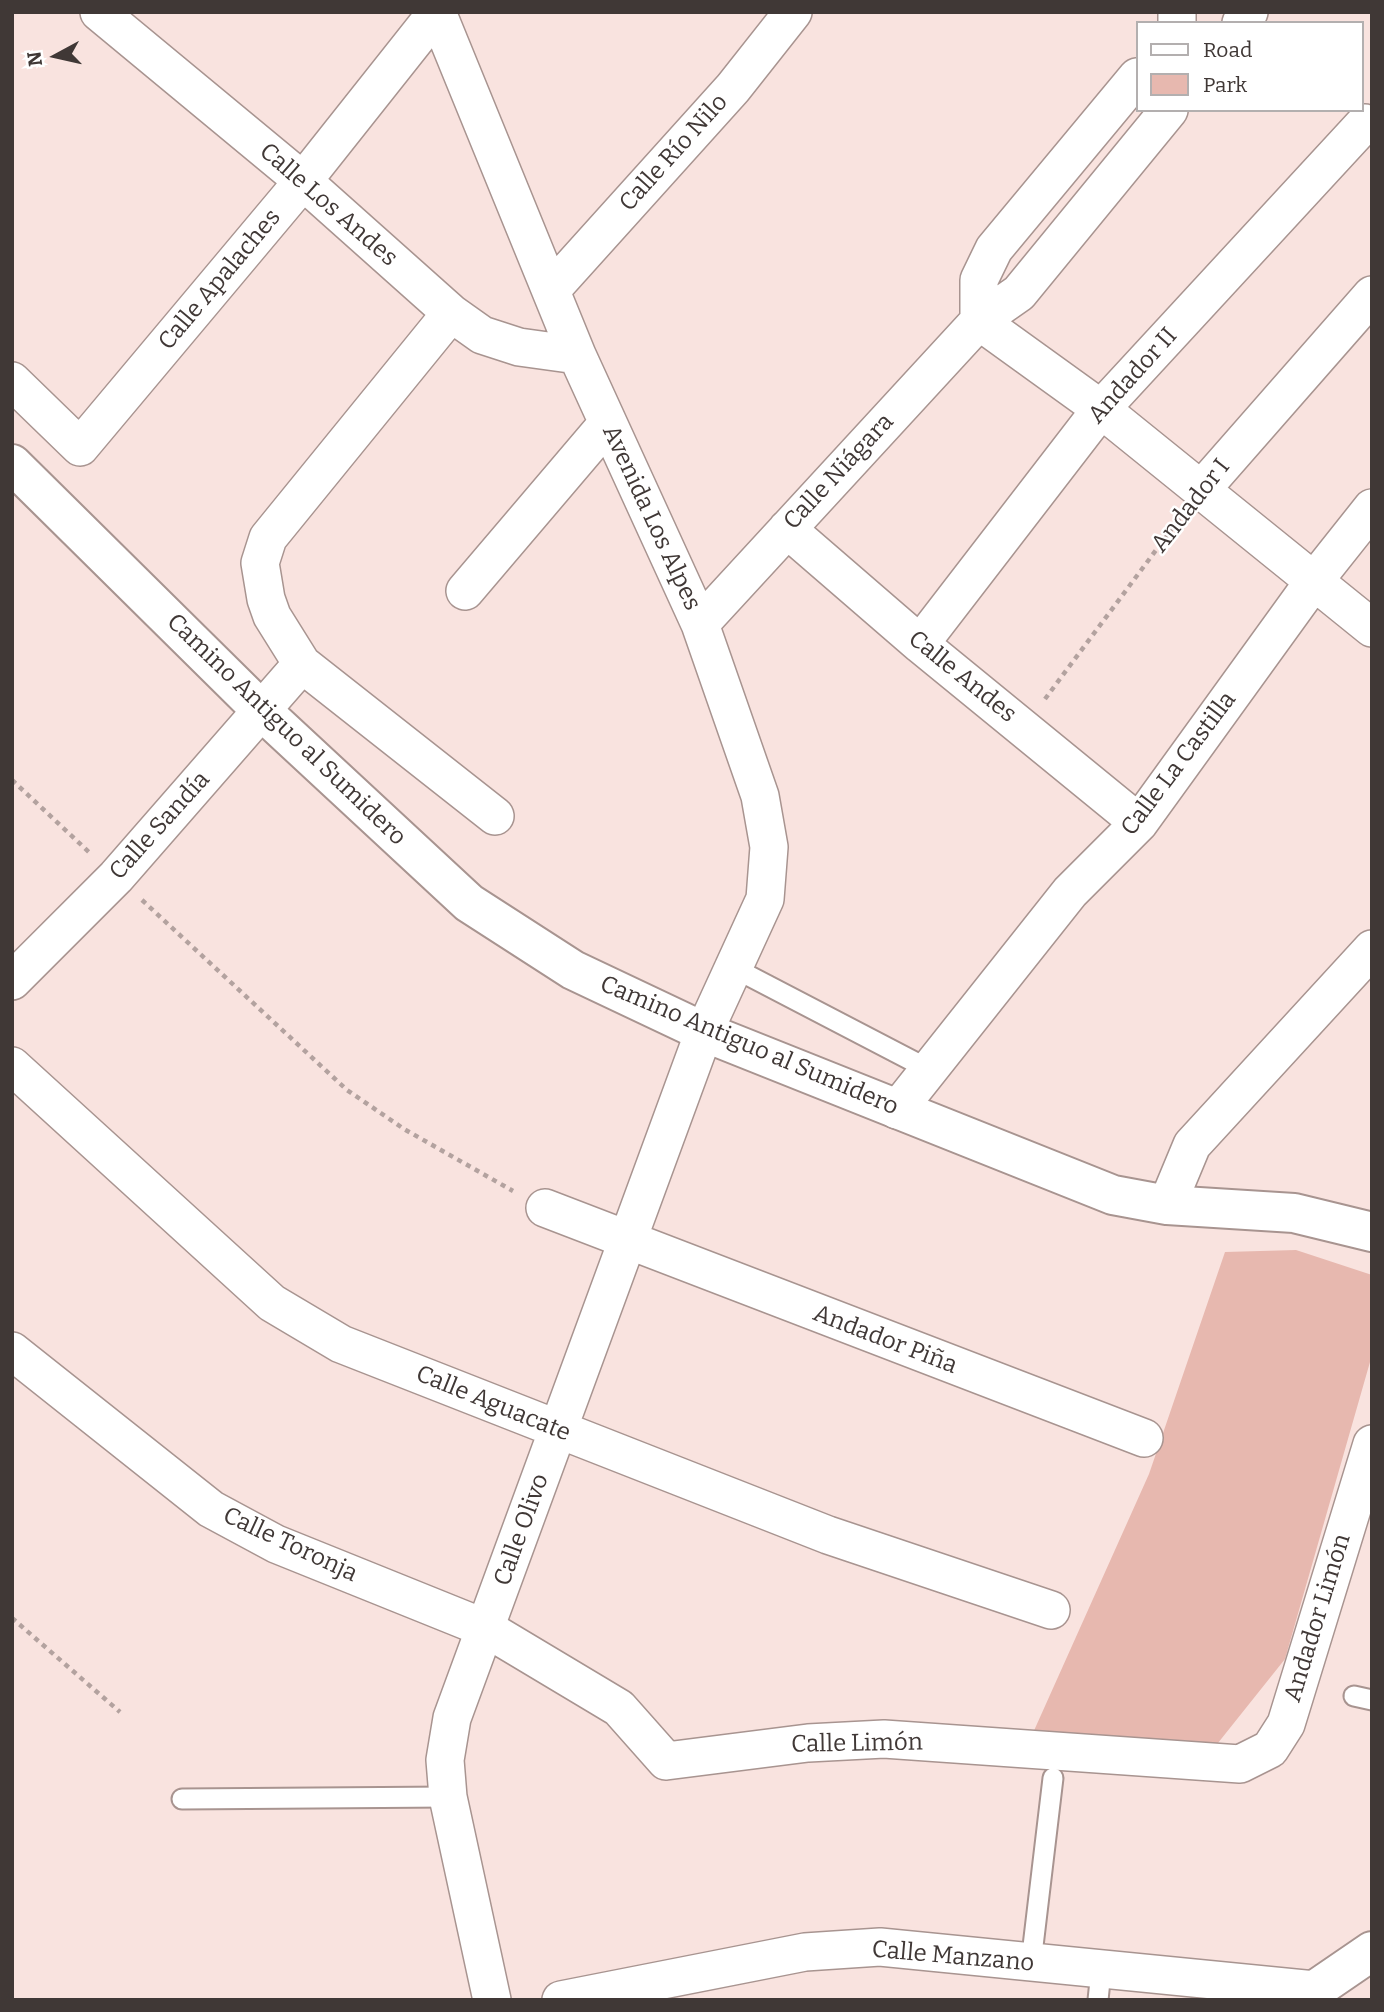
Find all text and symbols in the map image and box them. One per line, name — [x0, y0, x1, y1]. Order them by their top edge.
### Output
north arrow — [21, 21, 91, 91]
legend — [1136, 21, 1363, 112]
text: Road — [1203, 37, 1252, 63]
text: N — [22, 50, 47, 68]
text: Park — [1203, 72, 1247, 98]
street label: Calle Río Nilo — [614, 88, 734, 218]
street label: Calle Los Andes — [253, 137, 403, 273]
street label: Calle Apalaches — [153, 204, 287, 356]
street label: Andador II — [1082, 322, 1184, 430]
street label: Calle Niágara — [778, 408, 900, 536]
street label: Avenida Los Alpes — [595, 421, 707, 615]
street label: Andador I — [1146, 454, 1236, 558]
street label: Camino Antiguo al Sumidero — [160, 608, 412, 852]
street label: Calle Andes — [902, 625, 1022, 729]
street label: Calle La Castilla — [1116, 686, 1242, 842]
street label: Calle Sandía — [104, 766, 216, 886]
street label: Camino Antiguo al Sumidero — [595, 970, 903, 1122]
street label: Andador Piña — [809, 1299, 961, 1381]
street label: Calle Aguacate — [412, 1360, 574, 1448]
street label: Calle Olivo — [488, 1470, 556, 1590]
street label: Calle Toronja — [218, 1501, 362, 1589]
street label: Andador Limón — [1279, 1531, 1357, 1705]
street label: Calle Limón — [791, 1728, 923, 1760]
street label: Calle Manzano — [871, 1936, 1035, 1978]

